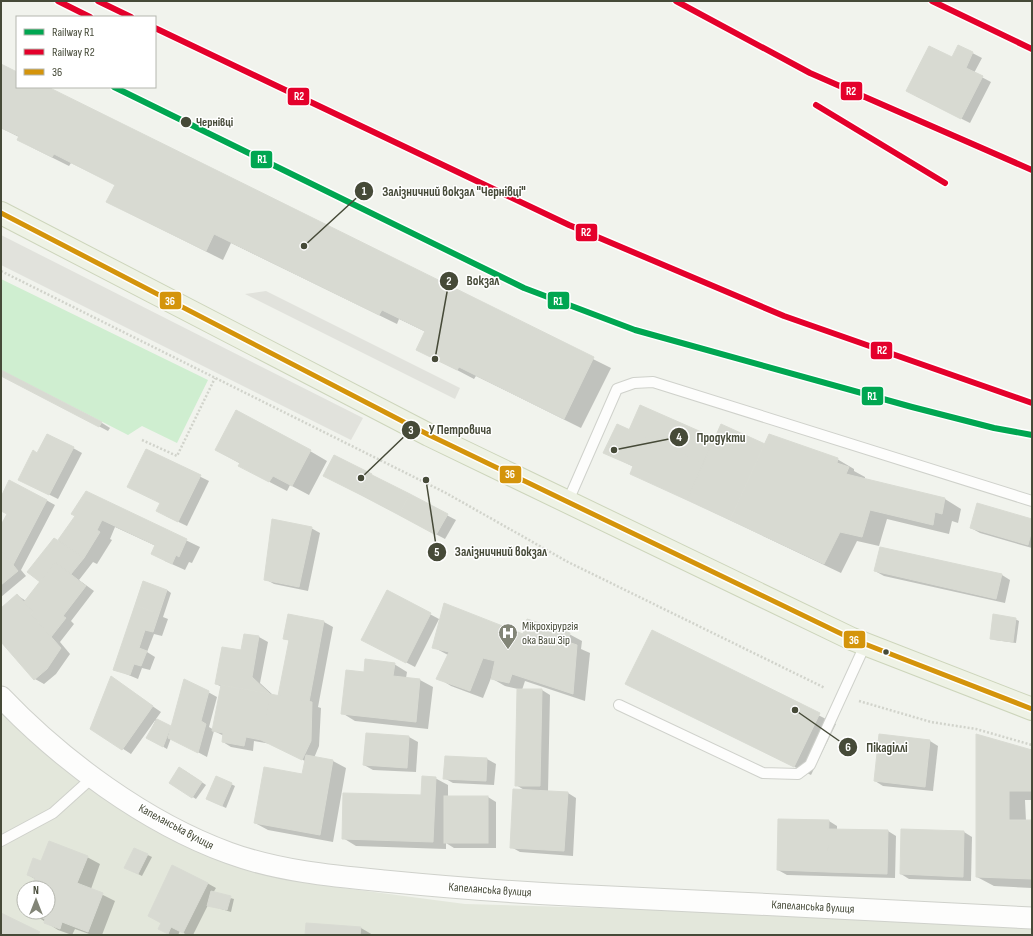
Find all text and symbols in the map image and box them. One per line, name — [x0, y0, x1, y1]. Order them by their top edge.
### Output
legend — [16, 16, 156, 88]
text: Railway R1 — [52, 25, 95, 40]
text: Railway R2 — [52, 45, 95, 60]
text: 36 — [52, 65, 62, 80]
line badge: R2 — [840, 81, 863, 101]
text: R2 — [846, 85, 856, 98]
line badge: R2 — [287, 87, 310, 106]
text: R2 — [294, 90, 304, 103]
marker: Чернівці — [179, 115, 193, 129]
place label: Чернівці — [196, 115, 233, 130]
line badge: R1 — [250, 150, 273, 169]
text: R1 — [257, 153, 268, 166]
callout: Залізничний вокзал "Чернівці" — [354, 178, 533, 203]
text: 1 — [362, 184, 367, 199]
text: Залізничний вокзал "Чернівці" — [382, 184, 526, 200]
line badge: R2 — [575, 223, 598, 242]
text: R2 — [581, 226, 591, 239]
callout: Вокзал — [439, 268, 508, 293]
text: Вокзал — [467, 273, 500, 289]
text: 2 — [446, 274, 452, 289]
line badge: 36 — [159, 291, 182, 310]
line badge: R1 — [547, 291, 570, 310]
text: 36 — [165, 295, 175, 308]
text: R1 — [553, 295, 564, 308]
line badge: R2 — [870, 341, 893, 360]
text: R2 — [877, 344, 887, 357]
line badge: R1 — [861, 386, 884, 406]
text: R1 — [867, 390, 878, 403]
callout: У Петровича — [401, 417, 500, 442]
text: У Петровича — [429, 422, 491, 438]
text: 3 — [408, 423, 414, 438]
callout: Продукти — [669, 425, 754, 450]
text: 4 — [676, 430, 682, 445]
text: Продукти — [697, 430, 746, 446]
line badge: 36 — [499, 465, 522, 484]
text: 36 — [505, 468, 515, 481]
callout: Залізничний вокзал — [427, 539, 555, 564]
text: Залізничний вокзал — [455, 544, 548, 560]
text: 5 — [434, 545, 440, 560]
place label: Мікрохірургія ока Ваш Зір — [522, 619, 579, 648]
hospital icon: Мікрохірургія ока Ваш Зір — [497, 622, 519, 650]
line badge: 36 — [843, 630, 866, 649]
text: 36 — [849, 634, 859, 647]
unlabelled marker — [881, 647, 891, 657]
callout: Пікаділлі — [838, 735, 915, 760]
text: 6 — [845, 740, 851, 755]
text: Пікаділлі — [866, 740, 908, 756]
street label: Капеланська вулиця — [136, 801, 216, 853]
north arrow — [16, 880, 56, 920]
street label: Капеланська вулиця — [448, 880, 532, 900]
text: N — [33, 884, 39, 897]
street label: Капеланська вулиця — [771, 897, 855, 917]

